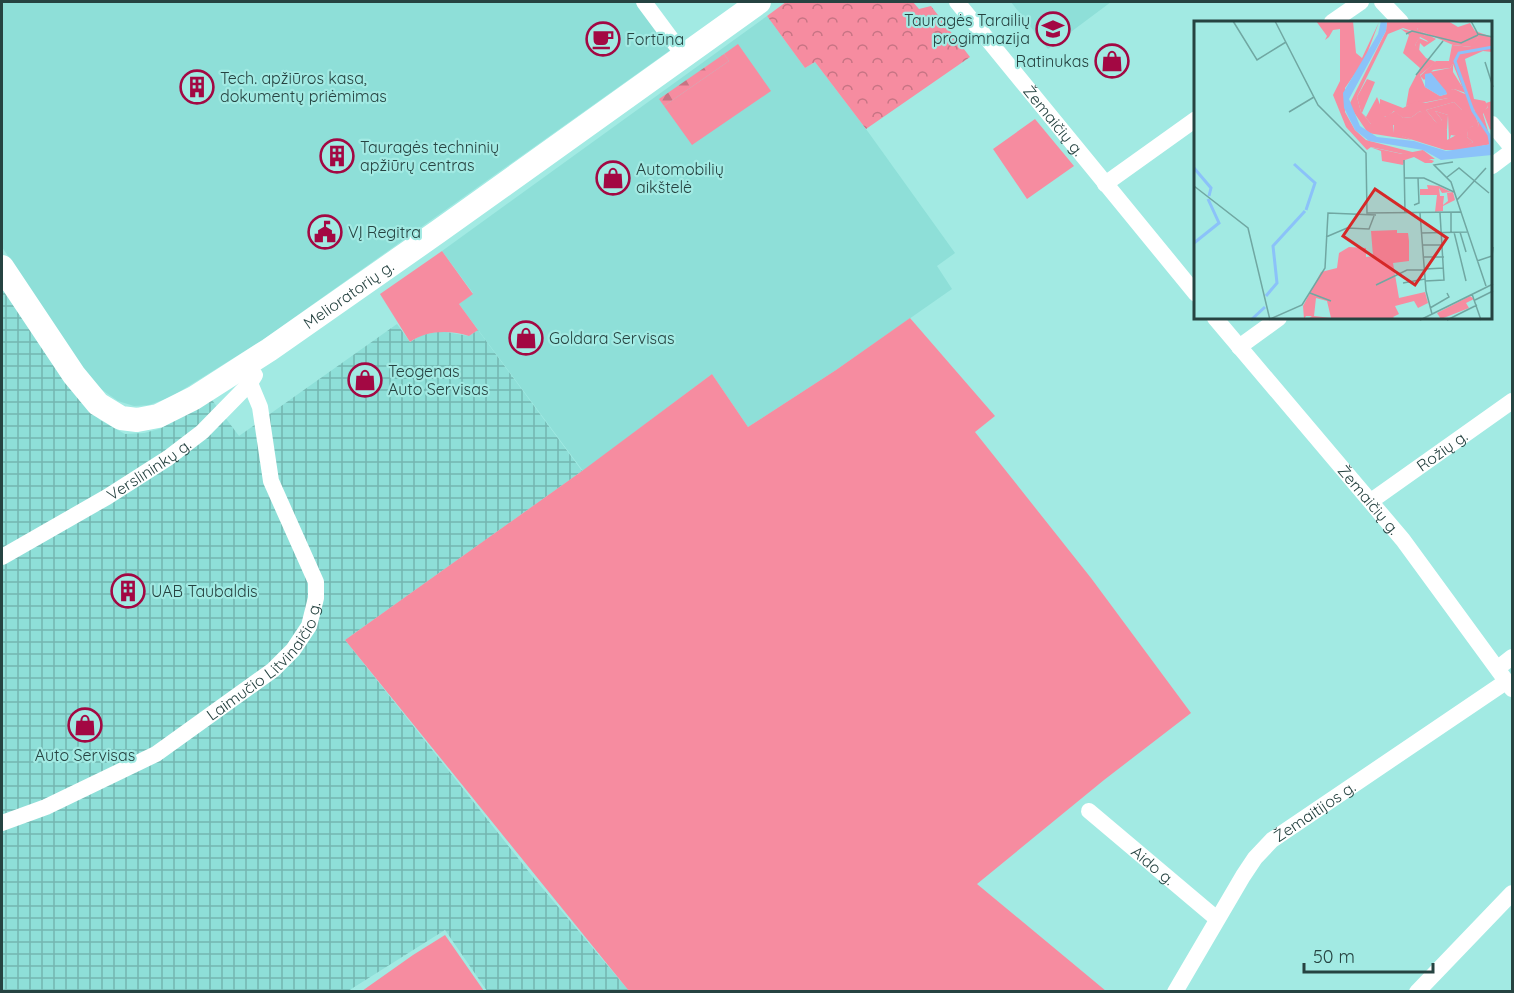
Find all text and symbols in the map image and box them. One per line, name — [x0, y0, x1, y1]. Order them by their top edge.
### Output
place label: Tauragės Tarailių progimnazija — [904, 10, 1030, 48]
school or university icon: Tauragės Tarailių progimnazija — [1035, 11, 1071, 47]
cafe icon: Fortūna — [585, 21, 621, 57]
inset map — [1194, 21, 1493, 320]
place label: Fortūna — [626, 29, 684, 49]
shop icon: Ratinukas — [1094, 43, 1130, 79]
place label: Ratinukas — [1016, 51, 1089, 71]
place label: Tech. apžiūros kasa, dokumentų priėmimas — [220, 68, 387, 106]
building icon: Tech. apžiūros kasa, dokumentų priėmimas — [179, 69, 215, 105]
street label: Žemaičių g. — [1019, 81, 1089, 160]
place label: Tauragės techninių apžiūrų centras — [360, 137, 499, 175]
building icon: Tauragės techninių apžiūrų centras — [319, 138, 355, 174]
place label: Automobilių aikštelė — [636, 159, 724, 197]
shop icon: Automobilių aikštelė — [595, 160, 631, 196]
public building icon: VĮ Regitra — [307, 214, 343, 250]
place label: VĮ Regitra — [348, 222, 421, 242]
street label: Melioratorių g. — [299, 256, 397, 333]
shop icon: Goldara Servisas — [508, 320, 544, 356]
place label: Goldara Servisas — [549, 328, 674, 348]
place label: Teogenas Auto Servisas — [388, 361, 488, 399]
shop icon: Teogenas Auto Servisas — [347, 362, 383, 398]
street label: Rožių g. — [1413, 426, 1471, 476]
street label: Verslininkų g. — [103, 434, 195, 505]
street label: Žemaičių g. — [1334, 461, 1404, 539]
building icon: UAB Taubaldis — [110, 573, 146, 609]
place label: UAB Taubaldis — [151, 581, 258, 601]
street label: Laimučio Litvinaičio g. — [202, 600, 325, 725]
shop icon: Auto Servisas — [67, 707, 103, 743]
place label: Auto Servisas — [35, 745, 135, 765]
street label: Žemaitijos g. — [1270, 776, 1359, 846]
street label: Aido g. — [1127, 841, 1179, 889]
scale bar — [1304, 936, 1433, 974]
text: 50 m — [1313, 945, 1355, 968]

